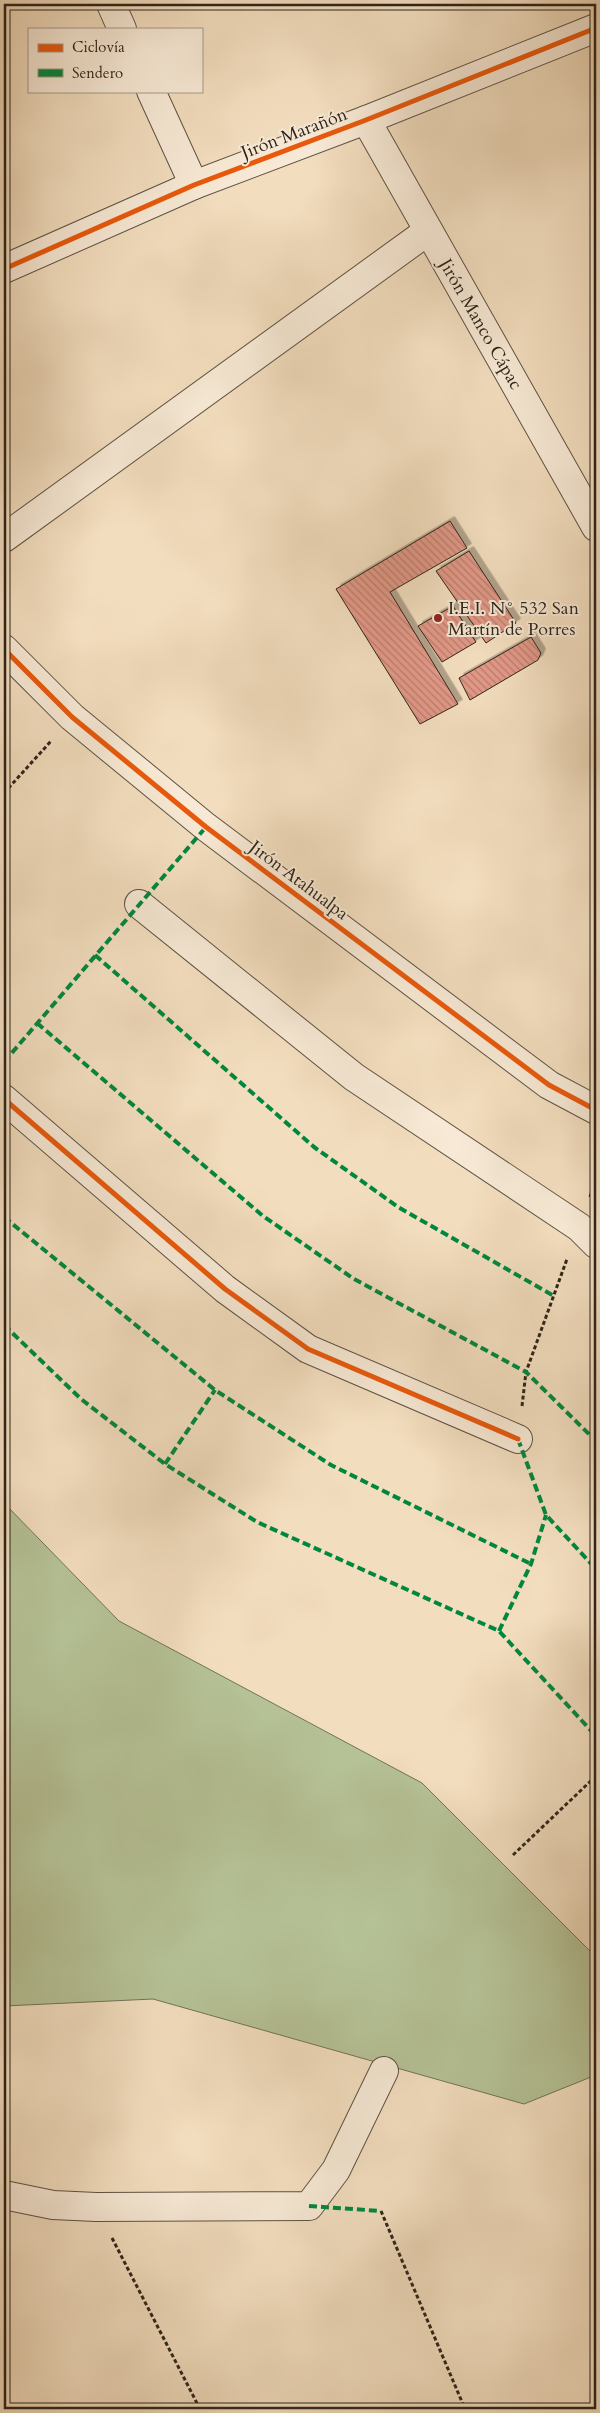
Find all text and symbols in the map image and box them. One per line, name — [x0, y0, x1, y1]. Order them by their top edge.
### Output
legend — [28, 28, 202, 92]
text: Ciclovía — [72, 37, 125, 57]
text: Sendero — [72, 63, 123, 83]
street label: Jirón Marañón — [235, 101, 352, 166]
street label: Jirón Manco Cápac — [431, 252, 528, 394]
place label: I.E.I. N° 532 San Martín de Porres — [448, 596, 580, 642]
marker: I.E.I. N° 532 San Martín de Porres — [432, 612, 444, 624]
street label: Jirón Atahualpa — [242, 833, 354, 926]

